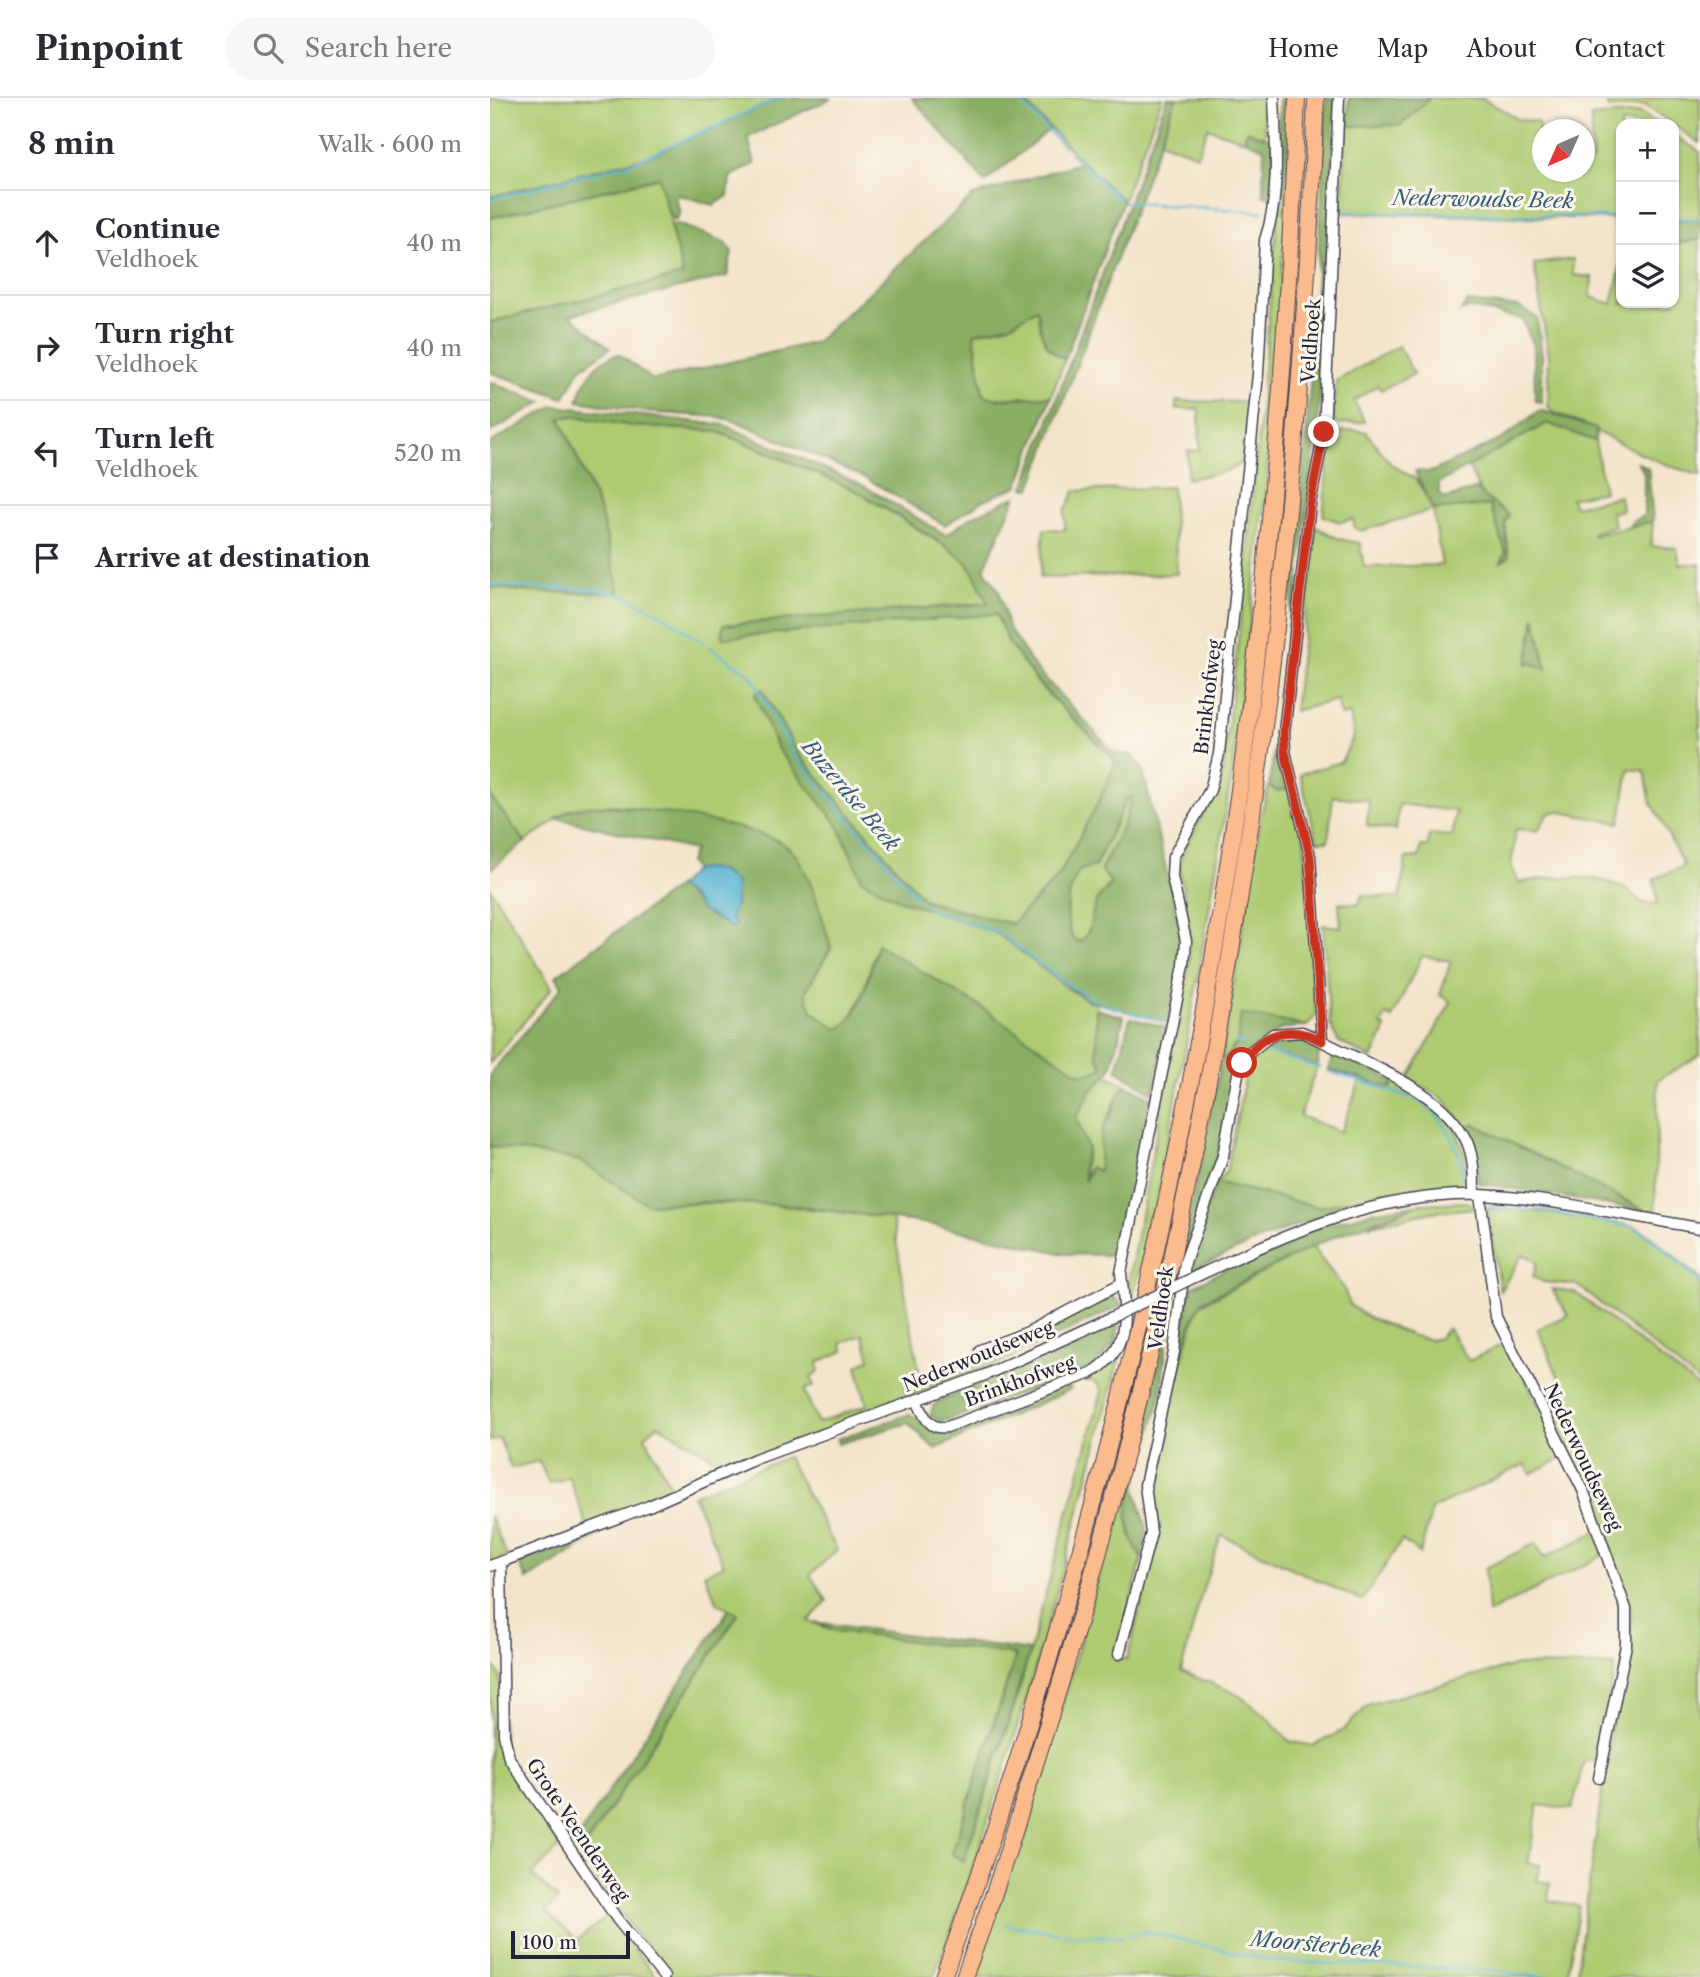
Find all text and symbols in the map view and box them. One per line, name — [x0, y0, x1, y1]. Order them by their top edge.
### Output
search box — [225, 17, 715, 80]
text: Pinpoint — [35, 28, 183, 69]
icon: search — [249, 29, 287, 67]
text: Search here — [305, 32, 452, 64]
text: Home — [1268, 34, 1339, 63]
text: Map — [1377, 34, 1428, 63]
text: About — [1466, 34, 1537, 63]
text: Contact — [1575, 34, 1665, 63]
north arrow — [1532, 119, 1595, 182]
map controls — [1616, 119, 1679, 308]
button: + — [1616, 119, 1679, 182]
text: 8 min — [28, 125, 115, 162]
text: Walk · 600 m — [318, 130, 462, 158]
button: − — [1616, 182, 1679, 245]
water label: Nederwoudse Beek — [1390, 185, 1574, 213]
text: Continue — [95, 213, 220, 245]
icon: ahead — [28, 224, 66, 262]
text: 40 m — [407, 229, 462, 257]
text: Veldhoek — [95, 245, 198, 273]
button: layers — [1616, 245, 1679, 308]
street label: Veldhoek — [1296, 297, 1326, 385]
text: Turn right — [95, 318, 234, 350]
icon: right — [28, 329, 66, 367]
text: 40 m — [407, 334, 462, 362]
text: Veldhoek — [95, 350, 198, 378]
route end — [1308, 416, 1339, 447]
text: Turn left — [95, 423, 214, 455]
icon: left — [28, 434, 66, 472]
text: 520 m — [394, 439, 462, 467]
text: Veldhoek — [95, 455, 198, 483]
icon: arrive — [28, 539, 66, 577]
text: Arrive at destination — [95, 542, 370, 574]
street label: Brinkhofweg — [1190, 637, 1227, 756]
water label: Buzerdse Beek — [796, 733, 905, 856]
route start — [1226, 1047, 1257, 1078]
street label: Veldhoek — [1144, 1263, 1178, 1353]
street label: Nederwoudseweg — [899, 1315, 1058, 1397]
street label: Brinkhofweg — [962, 1350, 1079, 1412]
street label: Nederwoudseweg — [1539, 1379, 1628, 1536]
street label: Grote Veenderweg — [522, 1754, 635, 1907]
water label: Moorsterbeek — [1247, 1926, 1382, 1962]
scale bar — [511, 1928, 630, 1960]
text: 100 m — [522, 1931, 577, 1954]

